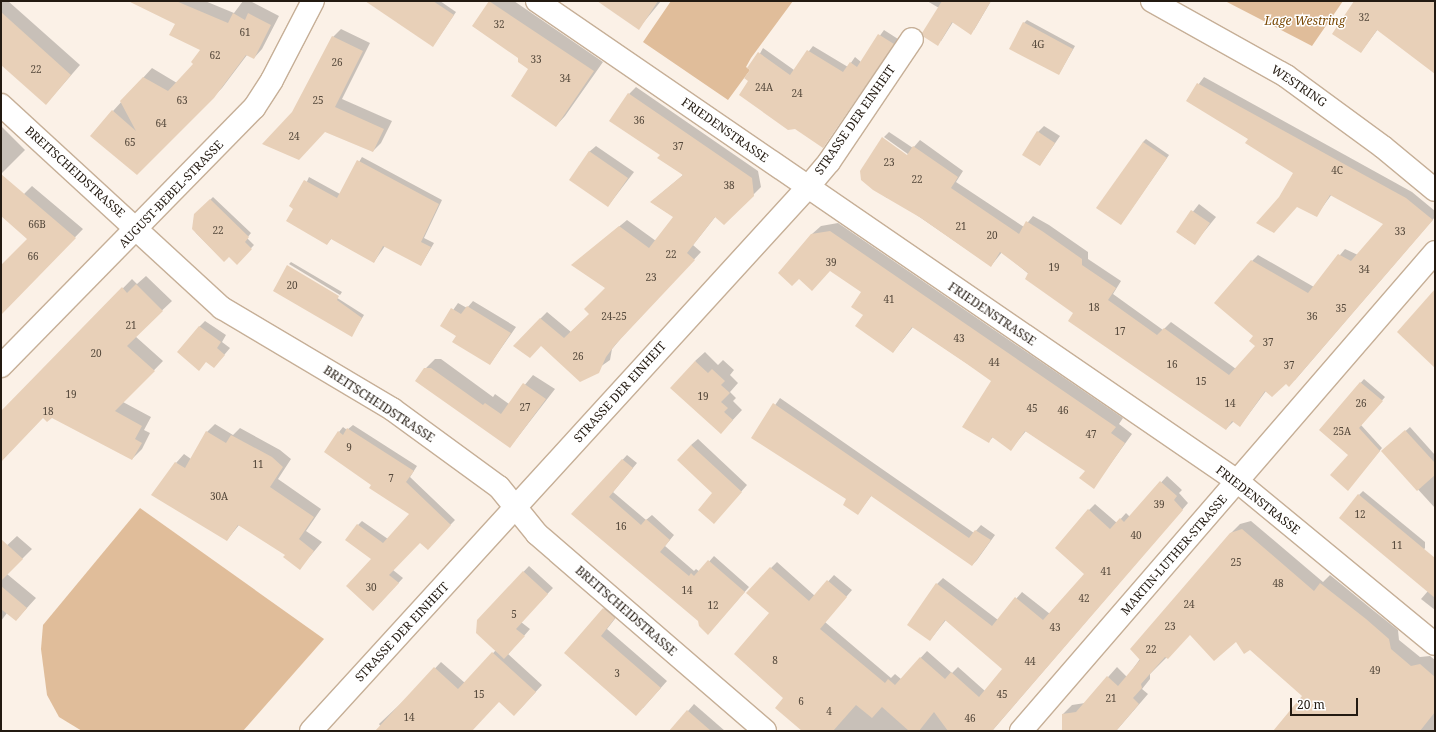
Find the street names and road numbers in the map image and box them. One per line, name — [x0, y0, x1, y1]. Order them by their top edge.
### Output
street label: STRASSE DER EINHEIT — [812, 62, 898, 178]
street label: WESTRING — [1269, 62, 1329, 110]
street label: FRIEDENSTRASSE — [679, 95, 771, 165]
street label: BREITSCHEIDSTRASSE — [22, 123, 128, 221]
street label: AUGUST-BEBEL-STRASSE — [116, 137, 226, 251]
street label: FRIEDENSTRASSE — [945, 279, 1039, 349]
street label: STRASSE DER EINHEIT — [571, 339, 669, 445]
street label: BREITSCHEIDSTRASSE — [321, 363, 437, 445]
street label: FRIEDENSTRASSE — [1213, 463, 1303, 537]
street label: MARTIN-LUTHER-STRASSE — [1118, 492, 1230, 618]
street label: BREITSCHEIDSTRASSE — [572, 563, 680, 659]
street label: STRASSE DER EINHEIT — [352, 579, 452, 685]

